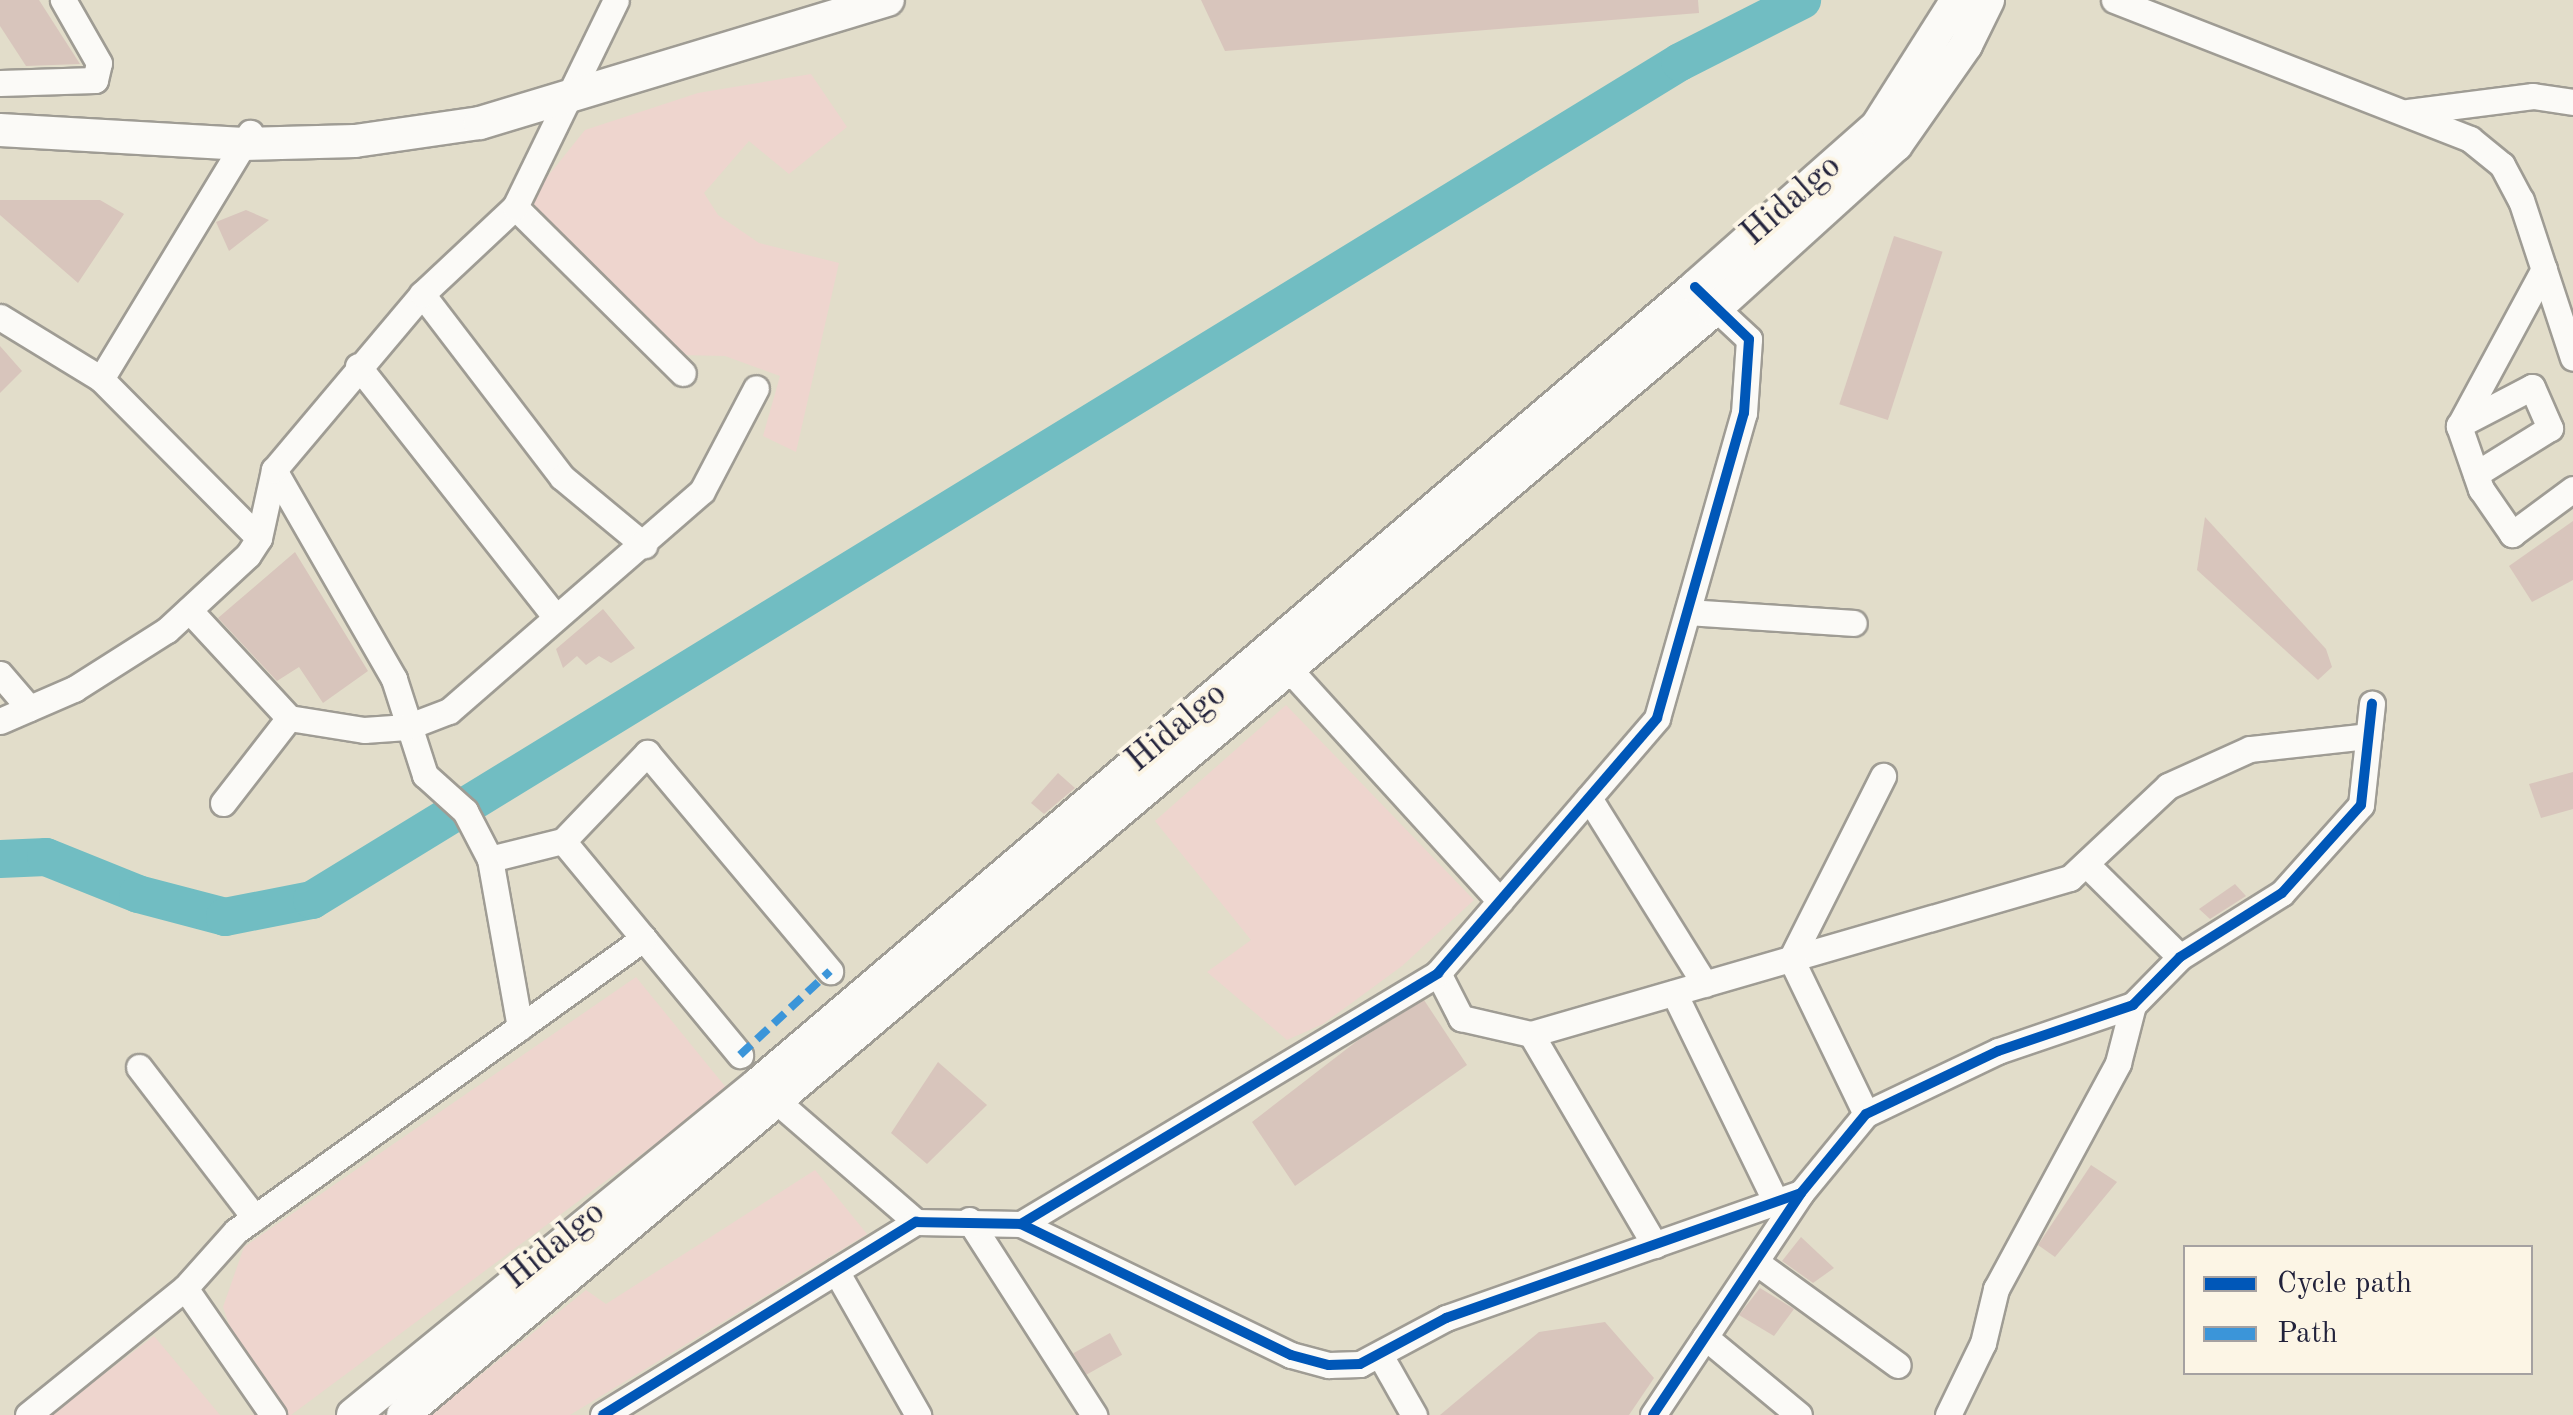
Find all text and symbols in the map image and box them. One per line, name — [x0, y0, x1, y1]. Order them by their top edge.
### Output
street label: Hidalgo — [1734, 146, 1850, 256]
street label: Hidalgo — [1118, 674, 1236, 782]
street label: Hidalgo — [496, 1192, 614, 1300]
legend — [2183, 1245, 2533, 1375]
text: Cycle path — [2277, 1269, 2412, 1299]
text: Path — [2277, 1319, 2338, 1349]

